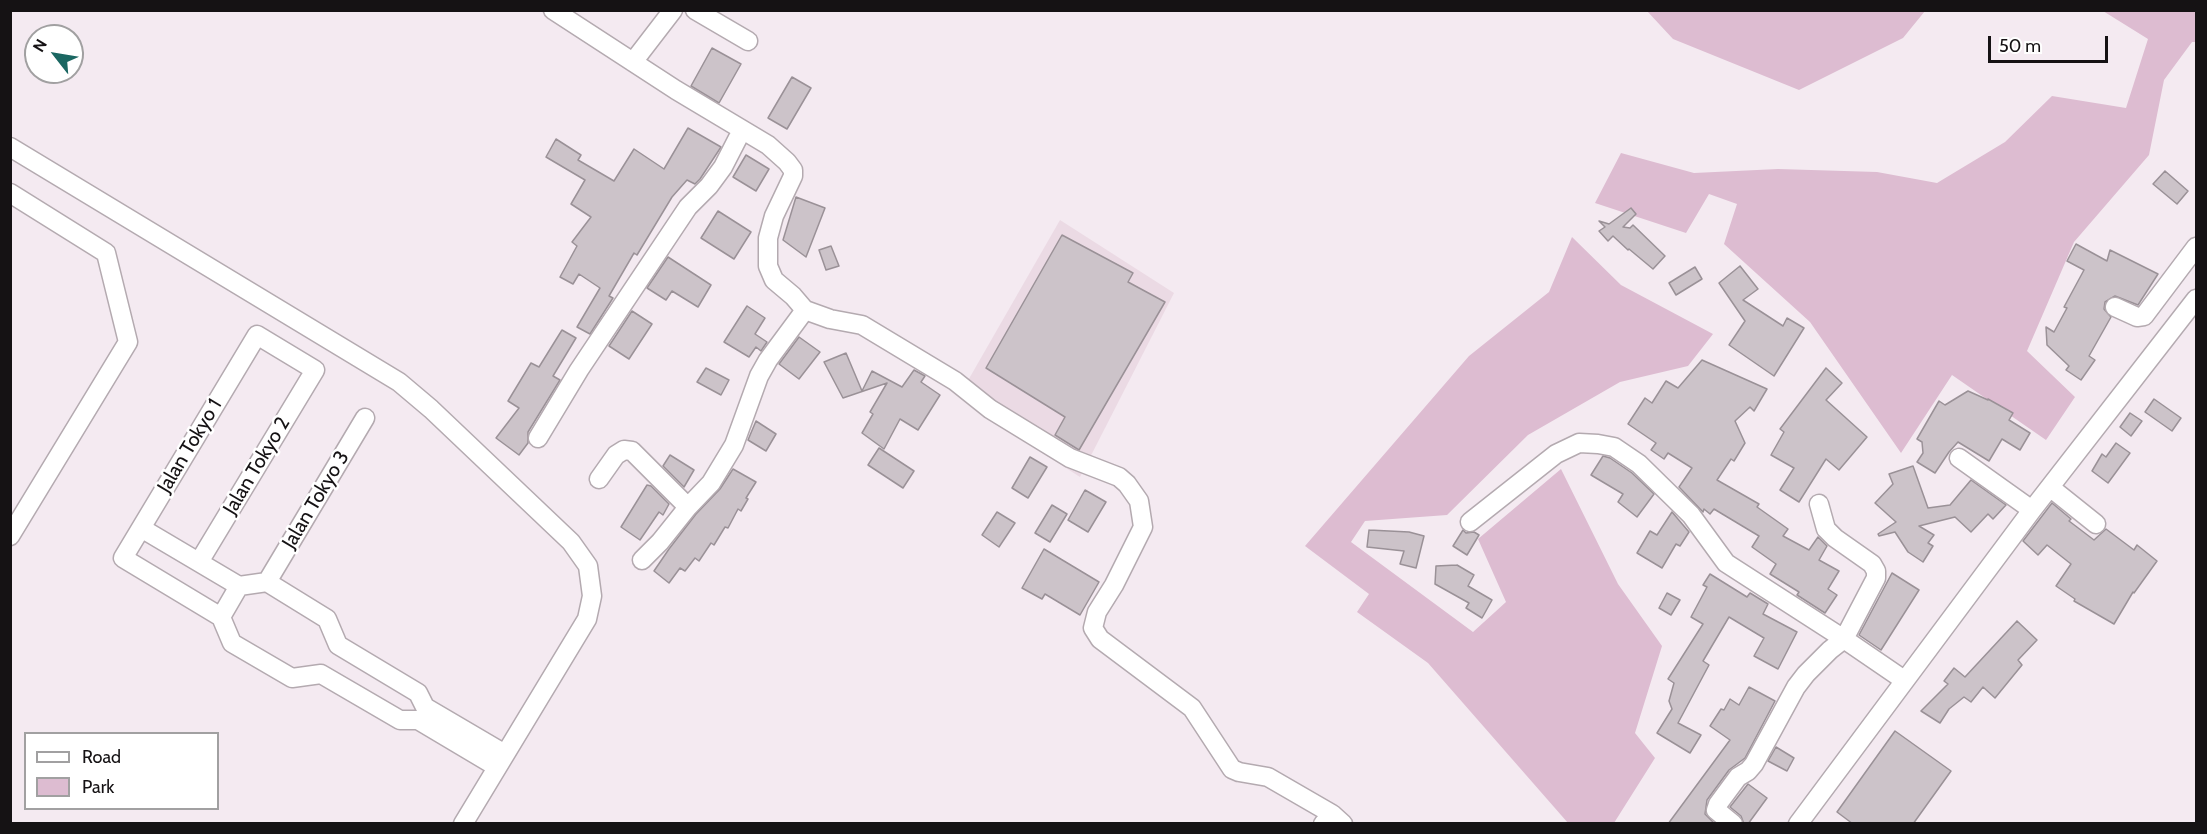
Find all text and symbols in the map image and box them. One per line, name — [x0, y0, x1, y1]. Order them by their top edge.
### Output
north arrow — [24, 24, 84, 84]
scale bar — [1991, 24, 2111, 62]
text: 50 m — [1999, 35, 2041, 57]
text: N — [29, 36, 51, 55]
street label: Jalan Tokyo 1 — [153, 395, 227, 497]
street label: Jalan Tokyo 2 — [219, 413, 295, 519]
street label: Jalan Tokyo 3 — [277, 447, 355, 553]
legend — [24, 732, 219, 810]
text: Road — [82, 746, 121, 768]
text: Park — [82, 776, 114, 798]

